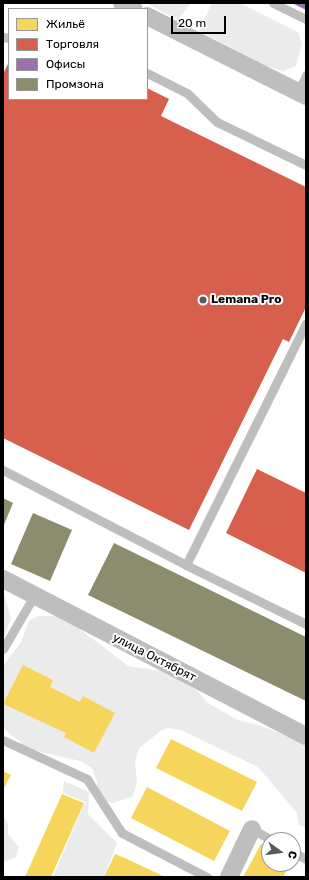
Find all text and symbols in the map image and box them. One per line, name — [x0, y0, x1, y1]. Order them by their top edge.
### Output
legend — [8, 8, 148, 100]
scale bar — [173, 8, 228, 34]
text: 20 m — [178, 16, 206, 30]
text: Жильё — [46, 17, 85, 31]
text: Торговля — [46, 37, 99, 51]
text: Офисы — [46, 57, 85, 71]
text: Промзона — [46, 77, 104, 91]
place label: Lemana Pro — [211, 293, 281, 307]
marker: Lemana Pro — [198, 295, 208, 305]
street label: улица Октябрят — [110, 631, 198, 685]
north arrow — [261, 832, 301, 872]
text: С — [285, 849, 299, 860]

